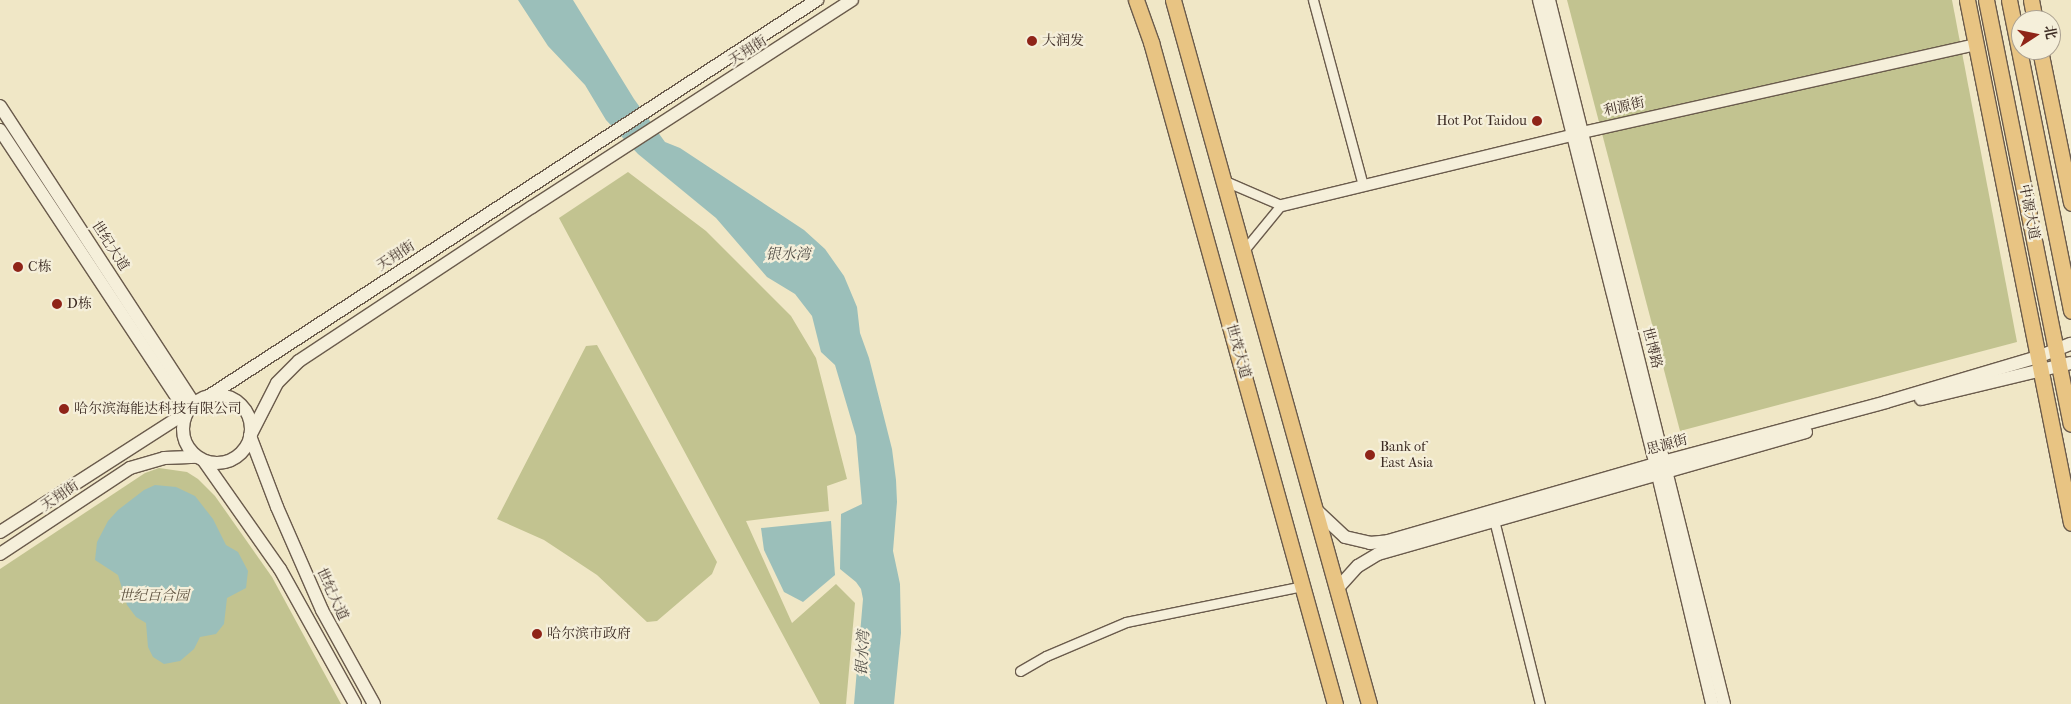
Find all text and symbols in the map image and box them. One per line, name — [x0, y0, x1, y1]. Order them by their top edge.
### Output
north arrow — [2011, 10, 2061, 60]
text: 北 — [2041, 24, 2060, 41]
street label: 天翔街 — [726, 33, 770, 69]
place label: 大润发 — [1042, 33, 1084, 49]
marker: 大润发 — [1026, 35, 1038, 47]
street label: 利源街 — [1602, 94, 1646, 120]
place label: Hot Pot Taidou — [1437, 113, 1527, 129]
marker: Hot Pot Taidou — [1531, 115, 1543, 127]
street label: 中源大道 — [2015, 183, 2043, 241]
street label: 世纪大道 — [88, 218, 132, 274]
street label: 天翔街 — [374, 238, 418, 274]
water label: 银水湾 — [766, 246, 810, 264]
place label: C栋 — [28, 259, 51, 275]
marker: C栋 — [12, 261, 24, 273]
place label: D栋 — [67, 296, 92, 312]
marker: D栋 — [51, 298, 63, 310]
street label: 世茂大道 — [1222, 322, 1254, 380]
street label: 世博路 — [1639, 326, 1665, 370]
place label: 哈尔滨海能达科技有限公司 — [74, 401, 242, 417]
marker: 哈尔滨海能达科技有限公司 — [58, 403, 70, 415]
street label: 思源街 — [1645, 431, 1689, 459]
place label: Bank of East Asia — [1380, 439, 1433, 472]
marker: Bank of East Asia — [1364, 449, 1376, 461]
street label: 天翔街 — [38, 477, 82, 515]
street label: 世纪大道 — [313, 565, 351, 623]
park label: 世纪百合园 — [119, 588, 189, 604]
place label: 哈尔滨市政府 — [547, 626, 631, 642]
marker: 哈尔滨市政府 — [531, 628, 543, 640]
water label: 银水湾 — [853, 630, 873, 676]

